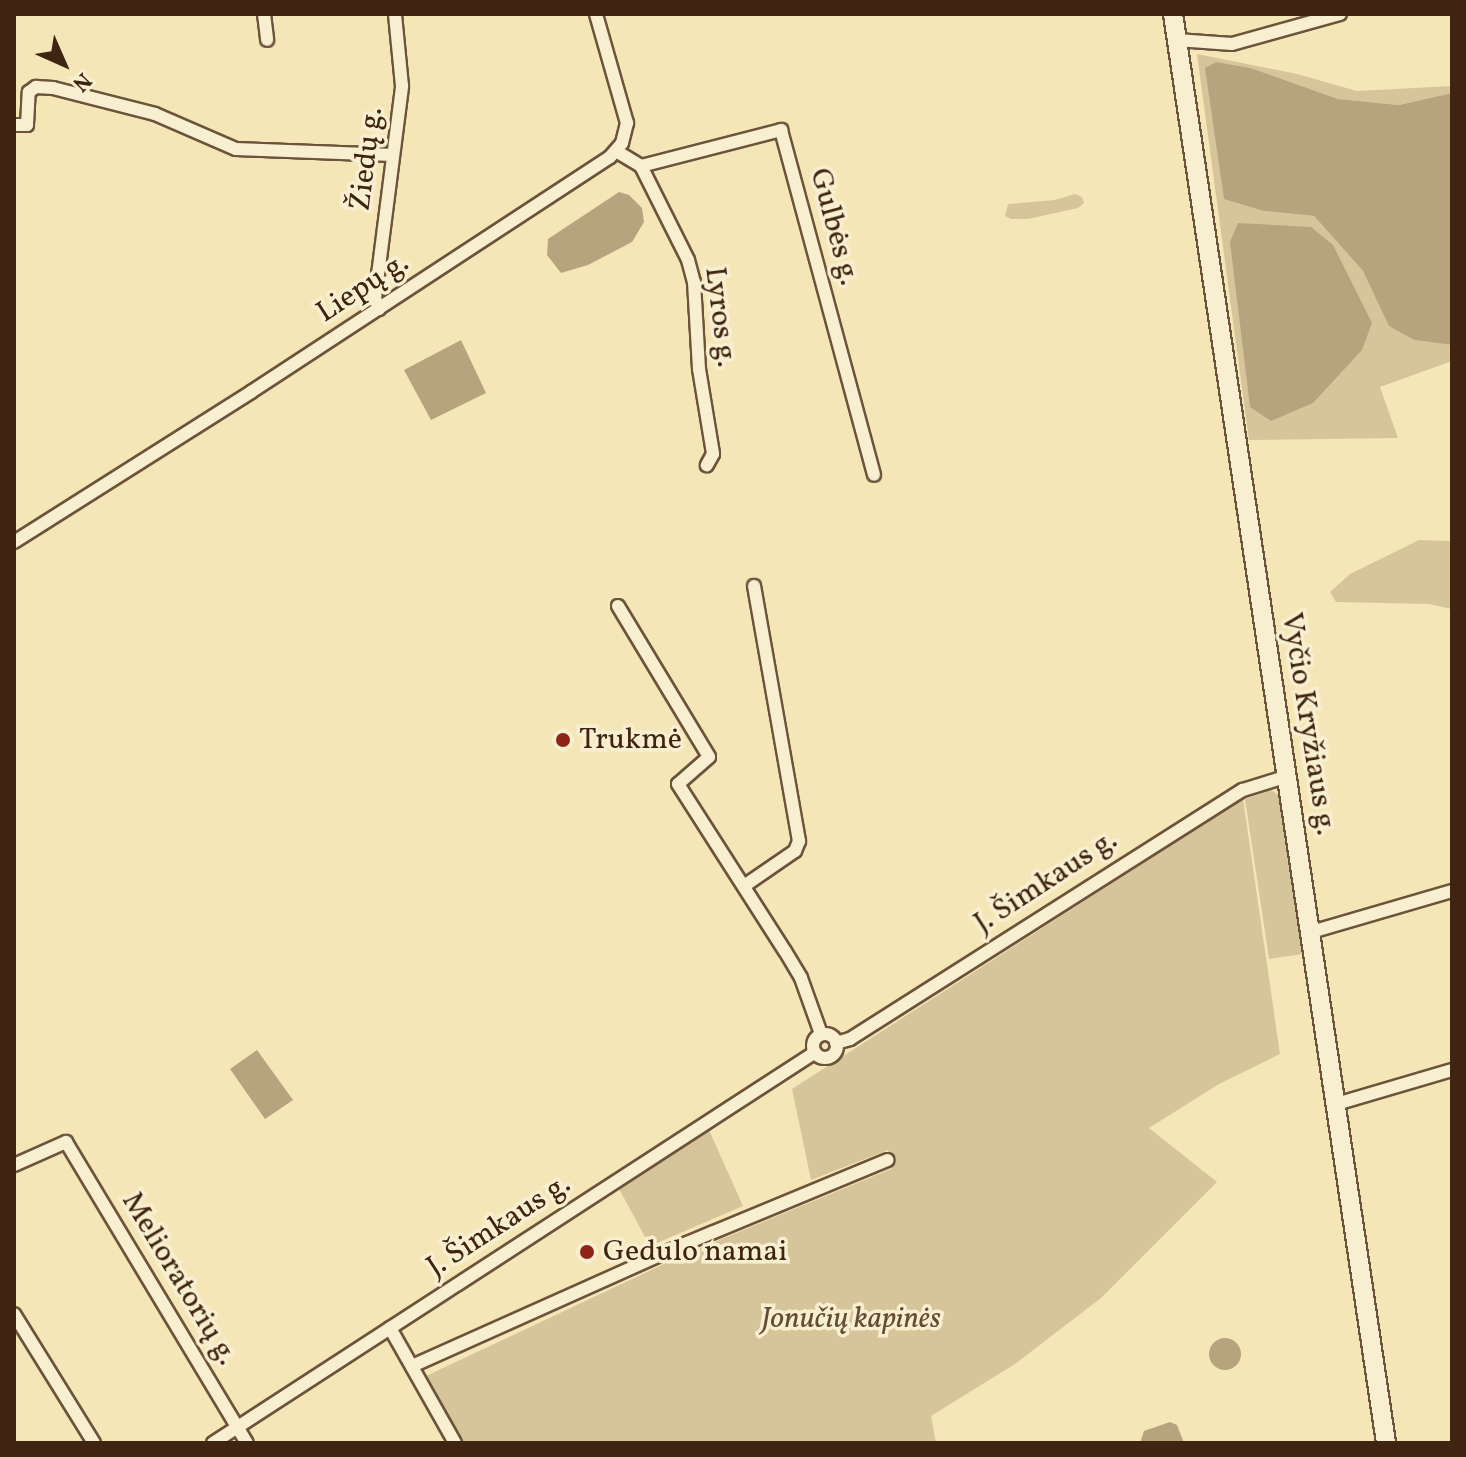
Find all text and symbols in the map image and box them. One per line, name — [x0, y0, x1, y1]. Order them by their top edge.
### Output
north arrow — [24, 24, 104, 104]
text: N — [65, 65, 98, 98]
street label: Žiedų g. — [343, 105, 391, 213]
street label: Gulbės g. — [801, 165, 867, 289]
street label: Liepų g. — [310, 245, 416, 331]
street label: Lyros g. — [696, 265, 744, 369]
street label: Vyčio Kryžiaus g. — [1273, 610, 1343, 838]
place label: Trukmė — [579, 722, 682, 758]
marker: Trukmė — [554, 731, 572, 749]
street label: J. Šimkaus g. — [968, 822, 1124, 942]
street label: J. Šimkaus g. — [421, 1166, 577, 1286]
street label: Melioratorių g. — [113, 1186, 245, 1372]
place label: Gedulo namai — [603, 1234, 787, 1270]
marker: Gedulo namai — [578, 1243, 596, 1261]
park label: Jonučių kapinės — [761, 1301, 941, 1337]

